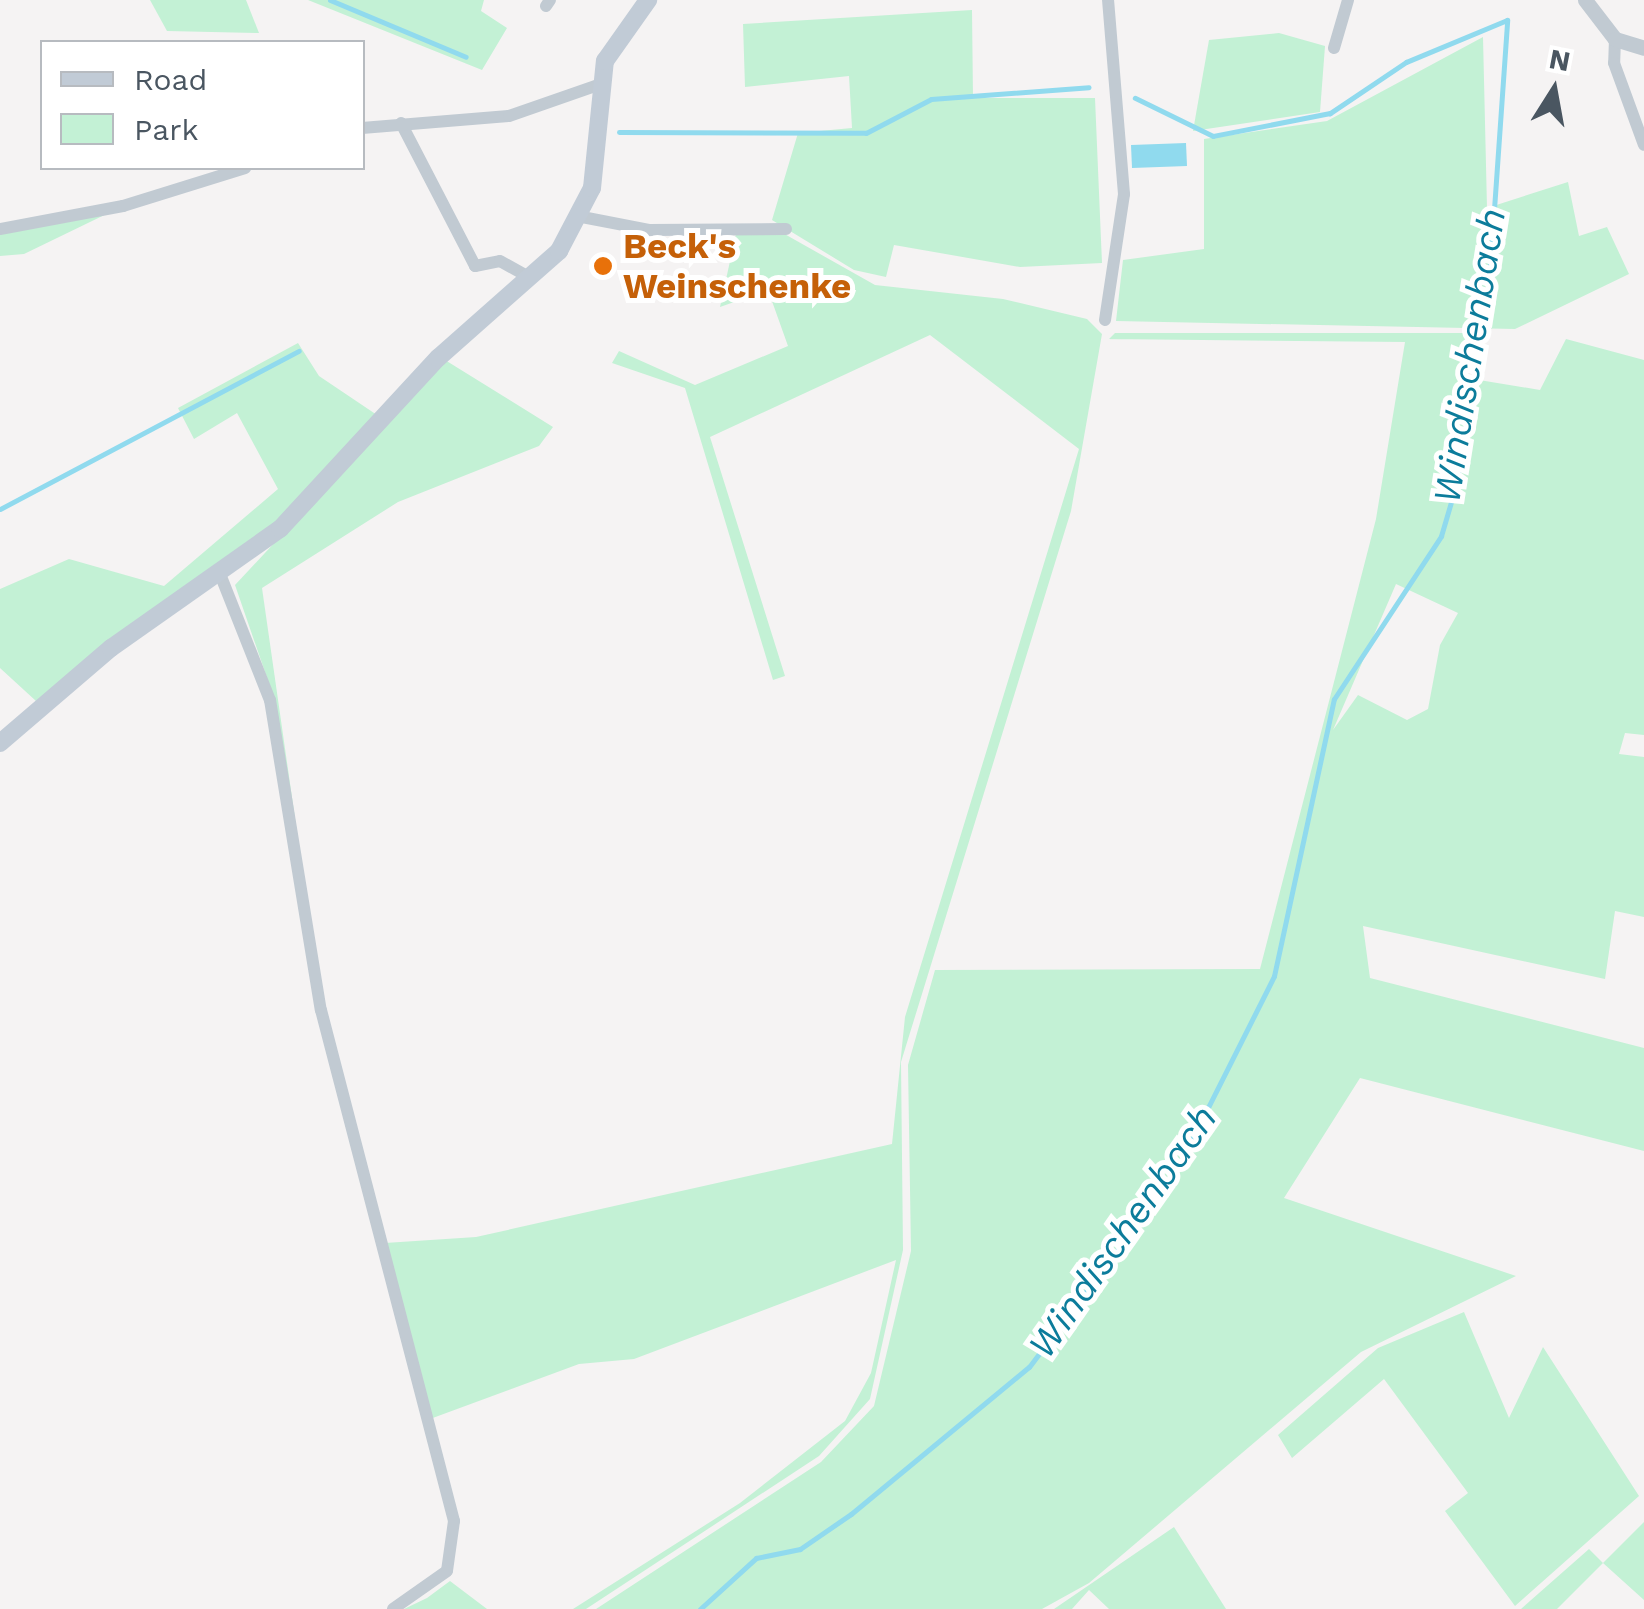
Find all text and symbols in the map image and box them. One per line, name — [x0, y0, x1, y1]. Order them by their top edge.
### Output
legend — [40, 40, 365, 170]
north arrow — [1504, 40, 1604, 140]
text: N — [1546, 42, 1573, 78]
text: Road — [134, 62, 207, 97]
text: Park — [134, 112, 199, 147]
water label: Windischenbach — [1424, 205, 1516, 507]
place label: Beck's Weinschenke — [623, 225, 851, 307]
marker: Beck's Weinschenke — [592, 255, 614, 277]
water label: Windischenbach — [1019, 1097, 1227, 1367]

